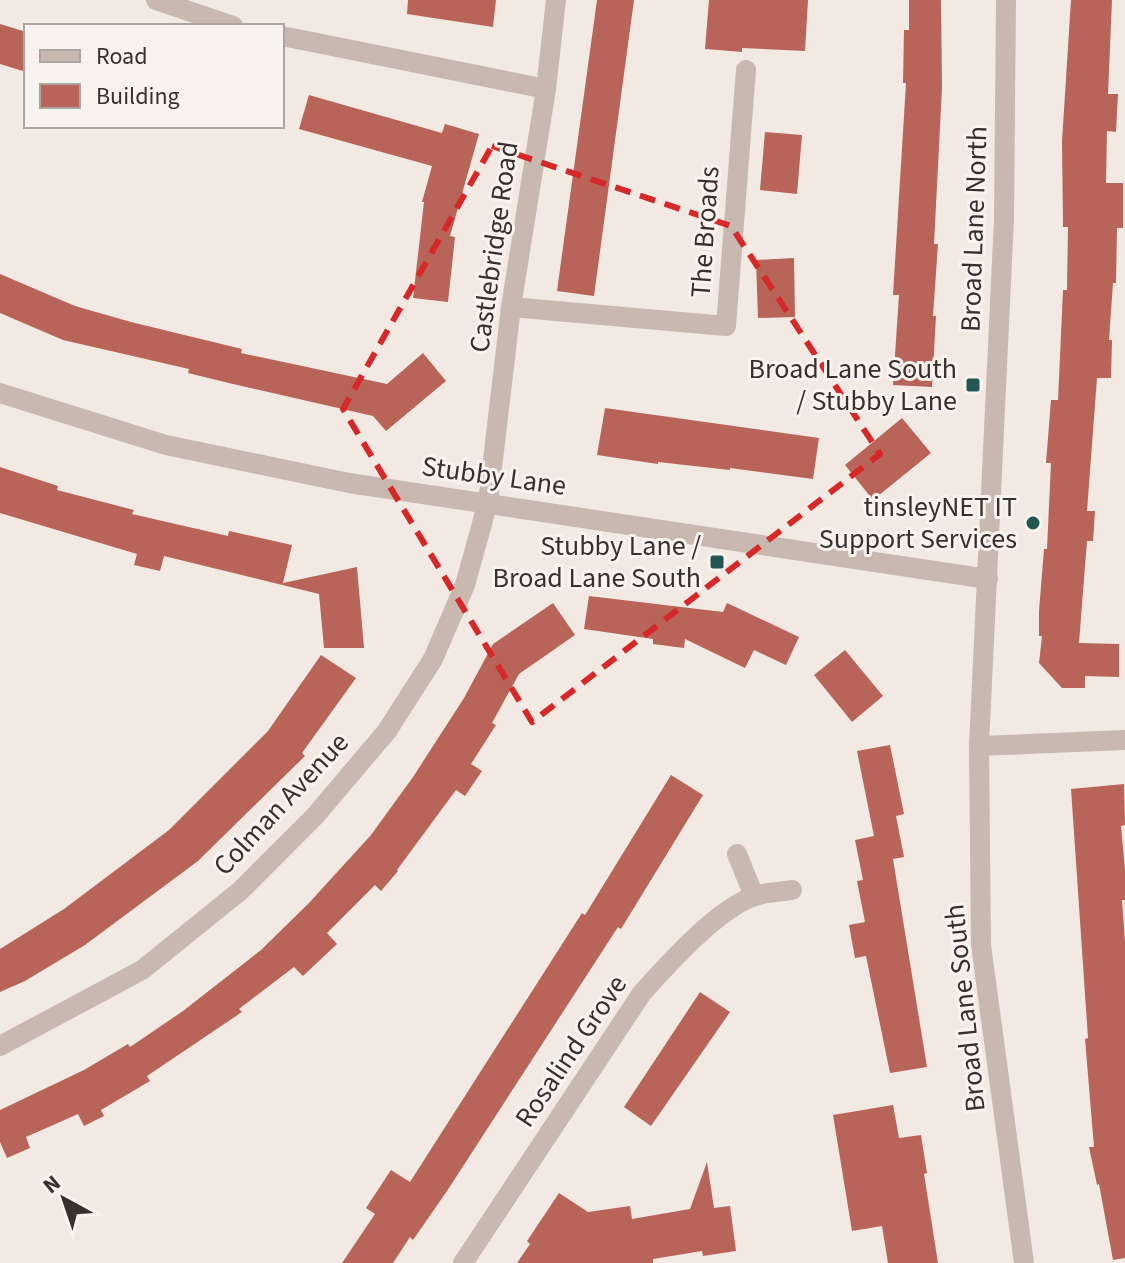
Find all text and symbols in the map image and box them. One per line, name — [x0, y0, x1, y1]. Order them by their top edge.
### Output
legend — [24, 24, 284, 128]
text: Road — [96, 39, 148, 74]
text: Building — [96, 79, 180, 114]
street label: Broad Lane North — [950, 125, 998, 333]
street label: Castlebridge Road — [459, 139, 529, 355]
street label: The Broads — [680, 165, 730, 299]
place label: Broad Lane South / Stubby Lane — [748, 349, 957, 421]
marker: Broad Lane South / Stubby Lane — [964, 376, 982, 394]
street label: Stubby Lane — [419, 446, 569, 506]
place label: tinsleyNET IT Support Services — [819, 487, 1017, 559]
marker: tinsleyNET IT Support Services — [1024, 514, 1042, 532]
place label: Stubby Lane / Broad Lane South — [492, 526, 701, 598]
marker: Stubby Lane / Broad Lane South — [708, 553, 726, 571]
street label: Colman Avenue — [204, 723, 358, 885]
street label: Broad Lane South — [934, 902, 996, 1114]
street label: Rosalind Grove — [505, 967, 637, 1135]
north arrow — [24, 1159, 104, 1239]
text: N — [36, 1167, 68, 1201]

